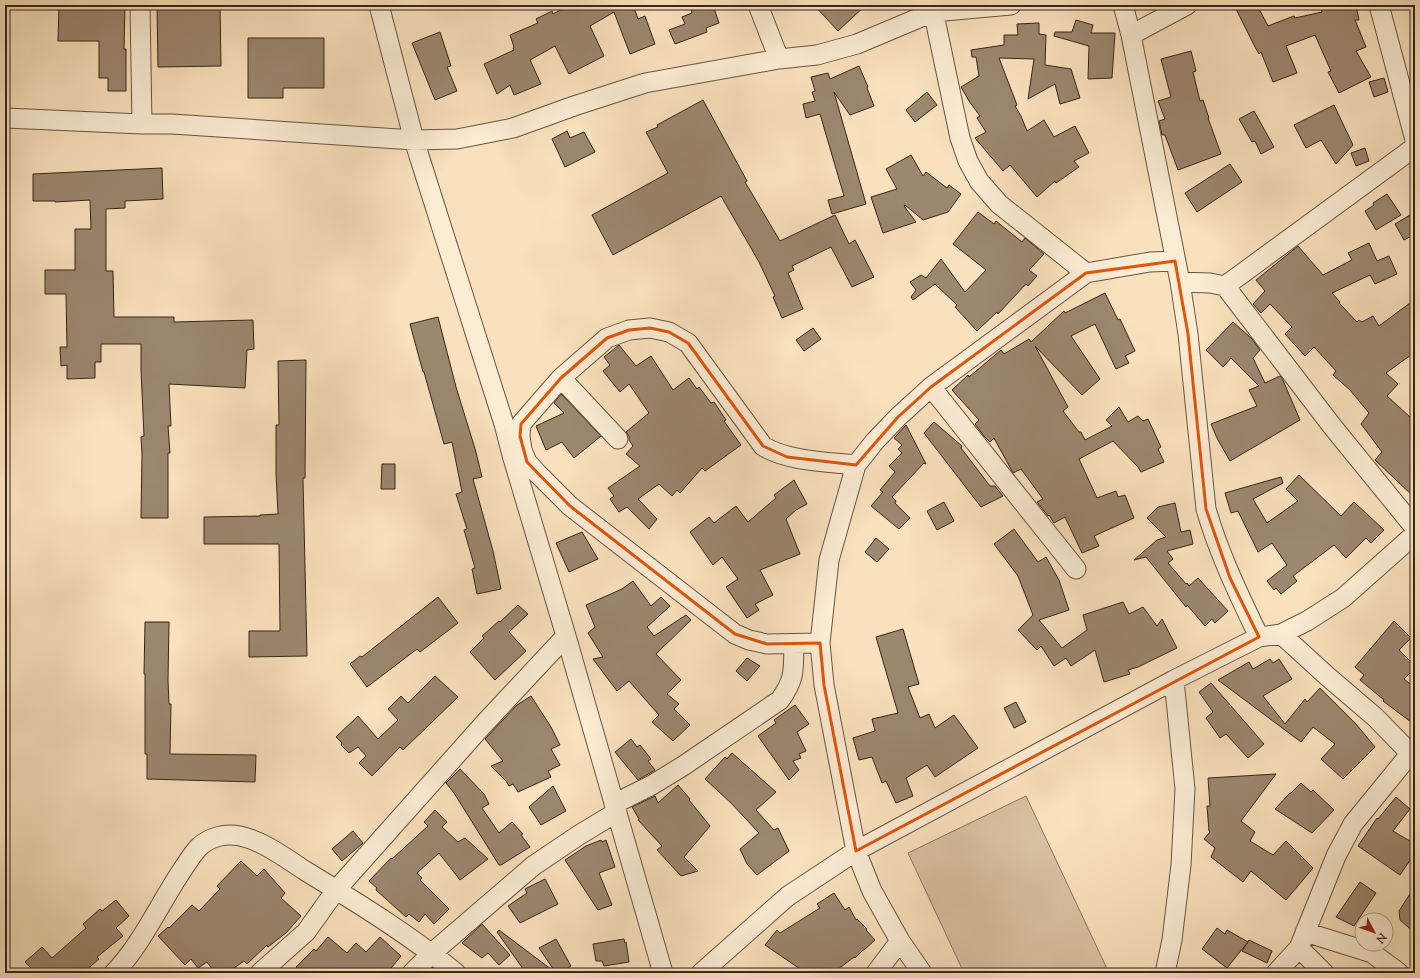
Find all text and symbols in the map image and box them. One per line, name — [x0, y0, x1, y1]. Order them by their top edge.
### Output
north arrow — [1354, 912, 1394, 952]
text: N — [1372, 929, 1390, 947]

